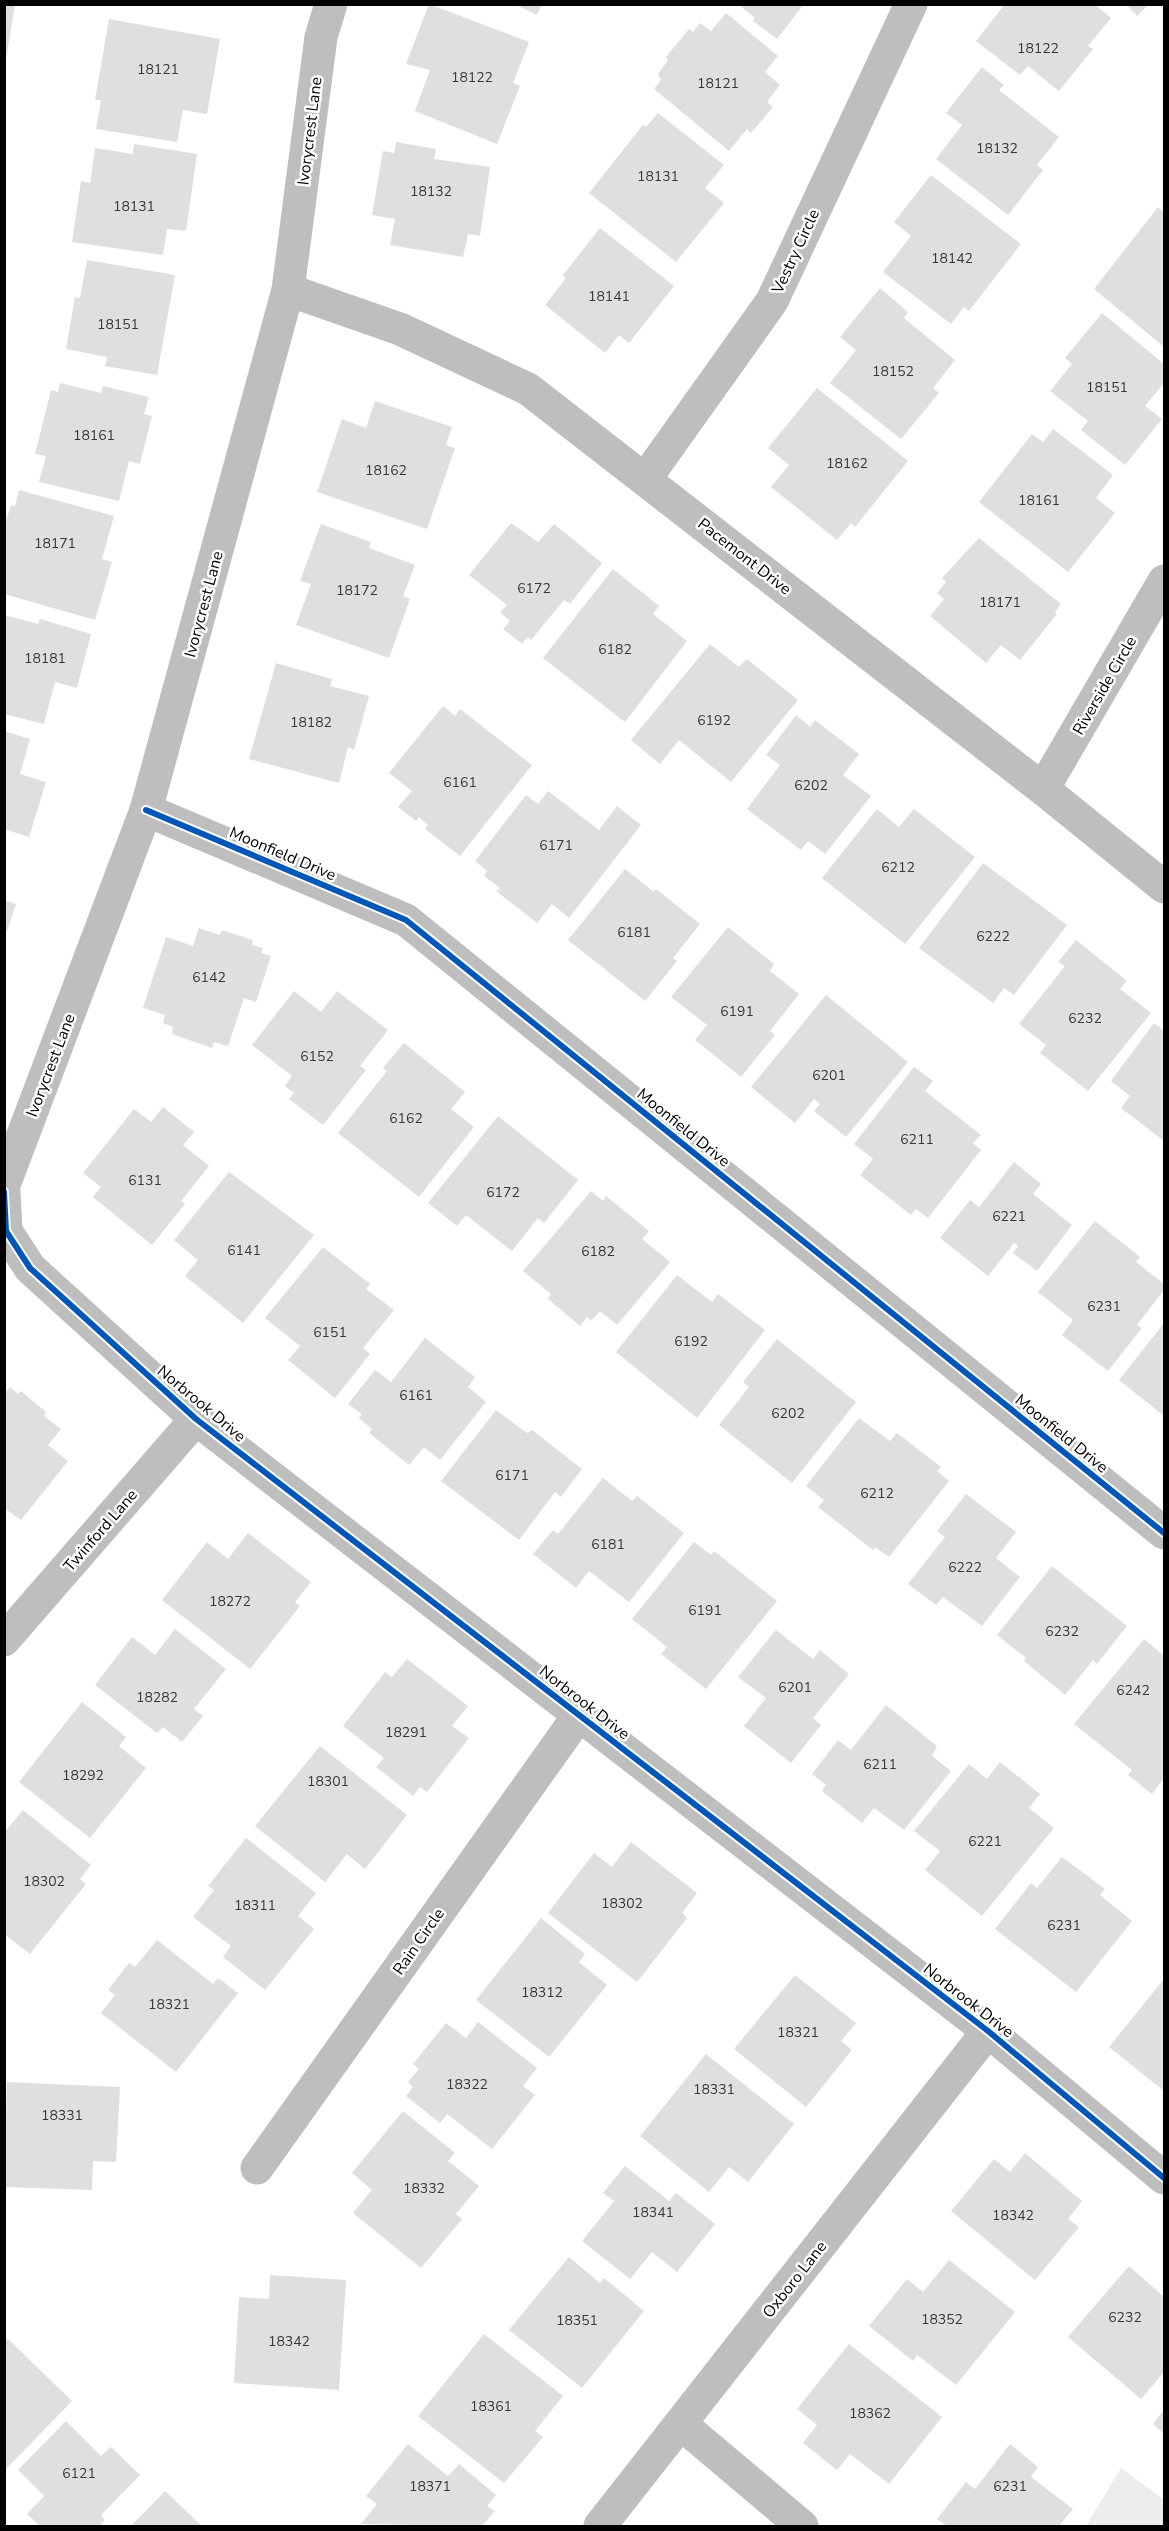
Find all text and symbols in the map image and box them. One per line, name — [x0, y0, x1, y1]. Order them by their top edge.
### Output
house number: 18122 — [1017, 39, 1059, 58]
house number: 18121 — [137, 60, 179, 79]
house number: 18122 — [451, 68, 493, 87]
house number: 18121 — [697, 74, 739, 93]
street label: Ivorycrest Lane — [292, 76, 328, 187]
house number: 18132 — [976, 139, 1018, 158]
house number: 18131 — [637, 167, 679, 186]
house number: 18132 — [410, 182, 452, 201]
house number: 18131 — [113, 197, 155, 216]
street label: Vestry Circle — [766, 206, 825, 298]
house number: 18142 — [931, 249, 973, 268]
house number: 18141 — [588, 287, 630, 306]
house number: 18151 — [97, 315, 139, 334]
house number: 18152 — [872, 362, 914, 381]
house number: 18151 — [1086, 378, 1128, 397]
house number: 18161 — [73, 426, 115, 445]
house number: 18162 — [826, 454, 868, 473]
house number: 18162 — [365, 461, 407, 480]
house number: 18161 — [1018, 491, 1060, 510]
street label: Pacemont Drive — [693, 513, 796, 600]
house number: 18171 — [34, 534, 76, 553]
street label: Ivorycrest Lane — [179, 549, 229, 660]
house number: 6172 — [517, 579, 551, 598]
house number: 18172 — [336, 581, 378, 600]
house number: 18171 — [979, 593, 1021, 612]
street label: Riverside Circle — [1068, 632, 1142, 739]
house number: 6182 — [598, 640, 632, 659]
house number: 18181 — [24, 649, 66, 668]
house number: 6192 — [697, 711, 731, 730]
house number: 18182 — [290, 713, 332, 732]
house number: 6161 — [443, 773, 477, 792]
house number: 6202 — [794, 776, 828, 795]
street label: Moonfield Drive — [226, 822, 339, 886]
house number: 6171 — [539, 836, 573, 855]
house number: 6212 — [881, 858, 915, 877]
house number: 6181 — [617, 923, 651, 942]
house number: 6222 — [976, 927, 1010, 946]
house number: 6142 — [192, 968, 226, 987]
house number: 6191 — [720, 1002, 754, 1021]
house number: 6232 — [1068, 1009, 1102, 1028]
street label: Ivorycrest Lane — [21, 1010, 81, 1120]
house number: 6152 — [300, 1047, 334, 1066]
house number: 6201 — [812, 1066, 846, 1085]
street label: Moonfield Drive — [632, 1083, 735, 1172]
house number: 6162 — [389, 1109, 423, 1128]
house number: 6211 — [900, 1130, 934, 1149]
house number: 6131 — [128, 1171, 162, 1190]
house number: 6172 — [486, 1183, 520, 1202]
house number: 6221 — [992, 1207, 1026, 1226]
house number: 6141 — [227, 1241, 261, 1260]
house number: 6182 — [581, 1242, 615, 1261]
house number: 6231 — [1087, 1297, 1121, 1316]
house number: 6151 — [313, 1323, 347, 1342]
house number: 6192 — [674, 1332, 708, 1351]
street label: Norbrook Drive — [152, 1360, 250, 1447]
house number: 6161 — [399, 1386, 433, 1405]
street label: Moonfield Drive — [1010, 1389, 1113, 1478]
house number: 6202 — [771, 1404, 805, 1423]
house number: 6171 — [495, 1466, 529, 1485]
house number: 6212 — [860, 1484, 894, 1503]
street label: Twinford Lane — [59, 1485, 143, 1577]
house number: 6181 — [591, 1535, 625, 1554]
house number: 6222 — [948, 1558, 982, 1577]
house number: 18272 — [209, 1592, 251, 1611]
house number: 6191 — [688, 1601, 722, 1620]
house number: 6232 — [1045, 1622, 1079, 1641]
street label: Norbrook Drive — [535, 1660, 634, 1745]
house number: 6201 — [778, 1678, 812, 1697]
house number: 6242 — [1116, 1681, 1150, 1700]
house number: 18282 — [136, 1688, 178, 1707]
house number: 18291 — [385, 1723, 427, 1742]
house number: 6211 — [863, 1755, 897, 1774]
house number: 18292 — [62, 1766, 104, 1785]
house number: 18301 — [307, 1772, 349, 1791]
house number: 6221 — [968, 1832, 1002, 1851]
house number: 18302 — [23, 1872, 65, 1891]
house number: 18302 — [601, 1894, 643, 1913]
house number: 18311 — [234, 1896, 276, 1915]
street label: Rain Circle — [388, 1904, 450, 1979]
house number: 6231 — [1047, 1916, 1081, 1935]
street label: Norbrook Drive — [919, 1958, 1018, 2043]
house number: 18312 — [521, 1983, 563, 2002]
house number: 18321 — [148, 1995, 190, 2014]
house number: 18321 — [777, 2023, 819, 2042]
house number: 18322 — [446, 2075, 488, 2094]
house number: 18331 — [693, 2080, 735, 2099]
house number: 18331 — [41, 2106, 83, 2125]
house number: 18332 — [403, 2179, 445, 2198]
house number: 18341 — [632, 2203, 674, 2222]
house number: 18342 — [992, 2206, 1034, 2225]
street label: Oxboro Lane — [758, 2236, 832, 2323]
house number: 6232 — [1108, 2308, 1142, 2327]
house number: 18352 — [921, 2310, 963, 2329]
house number: 18351 — [556, 2311, 598, 2330]
house number: 18342 — [268, 2332, 310, 2351]
house number: 18361 — [470, 2397, 512, 2416]
house number: 18362 — [849, 2404, 891, 2423]
house number: 6121 — [62, 2464, 96, 2483]
house number: 18371 — [409, 2477, 451, 2496]
house number: 6231 — [993, 2477, 1027, 2496]

